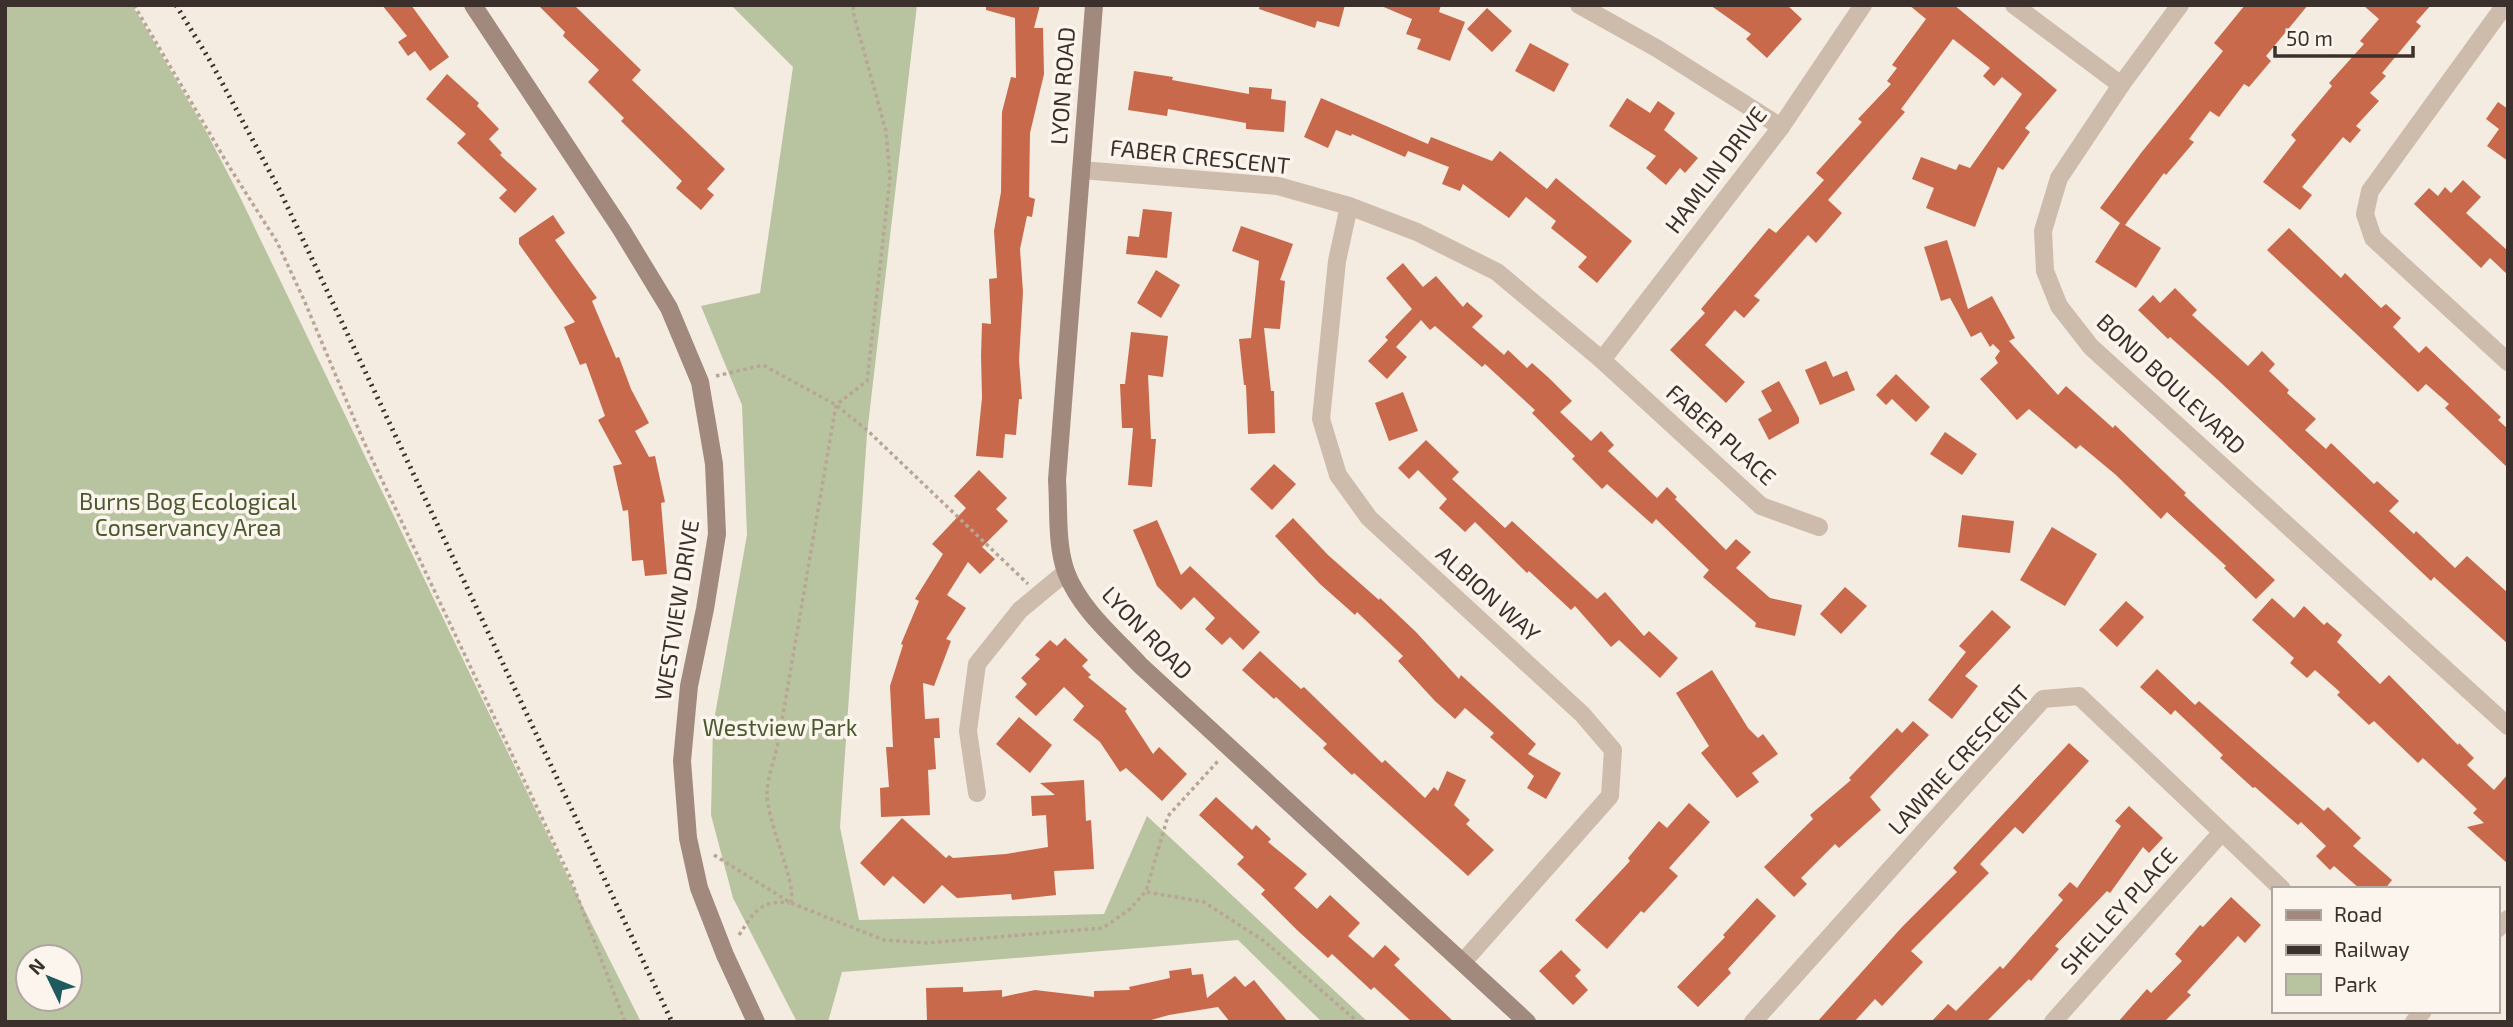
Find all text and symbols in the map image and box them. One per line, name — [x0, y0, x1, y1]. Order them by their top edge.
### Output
scale bar — [2275, 14, 2413, 58]
text: 50 m — [2286, 25, 2333, 50]
street label: LYON ROAD — [1044, 26, 1080, 146]
street label: HAMLIN DRIVE — [1658, 101, 1772, 238]
street label: FABER CRESCENT — [1109, 133, 1291, 179]
street label: BOND BOULEVARD — [2092, 307, 2252, 459]
street label: FABER PLACE — [1661, 378, 1782, 491]
park label: Burns Bog Ecological Conservancy Area — [79, 487, 297, 541]
street label: WESTVIEW DRIVE — [648, 517, 704, 702]
street label: ALBION WAY — [1431, 539, 1546, 647]
street label: LYON ROAD — [1097, 580, 1199, 685]
street label: LAWRIE CRESCENT — [1882, 679, 2035, 840]
park label: Westview Park — [702, 713, 858, 741]
street label: SHELLEY PLACE — [2054, 841, 2182, 979]
legend — [2272, 887, 2499, 1013]
text: Road — [2334, 901, 2382, 926]
text: Railway — [2334, 936, 2410, 961]
north arrow — [14, 943, 84, 1013]
text: N — [23, 953, 49, 979]
text: Park — [2334, 971, 2377, 996]

